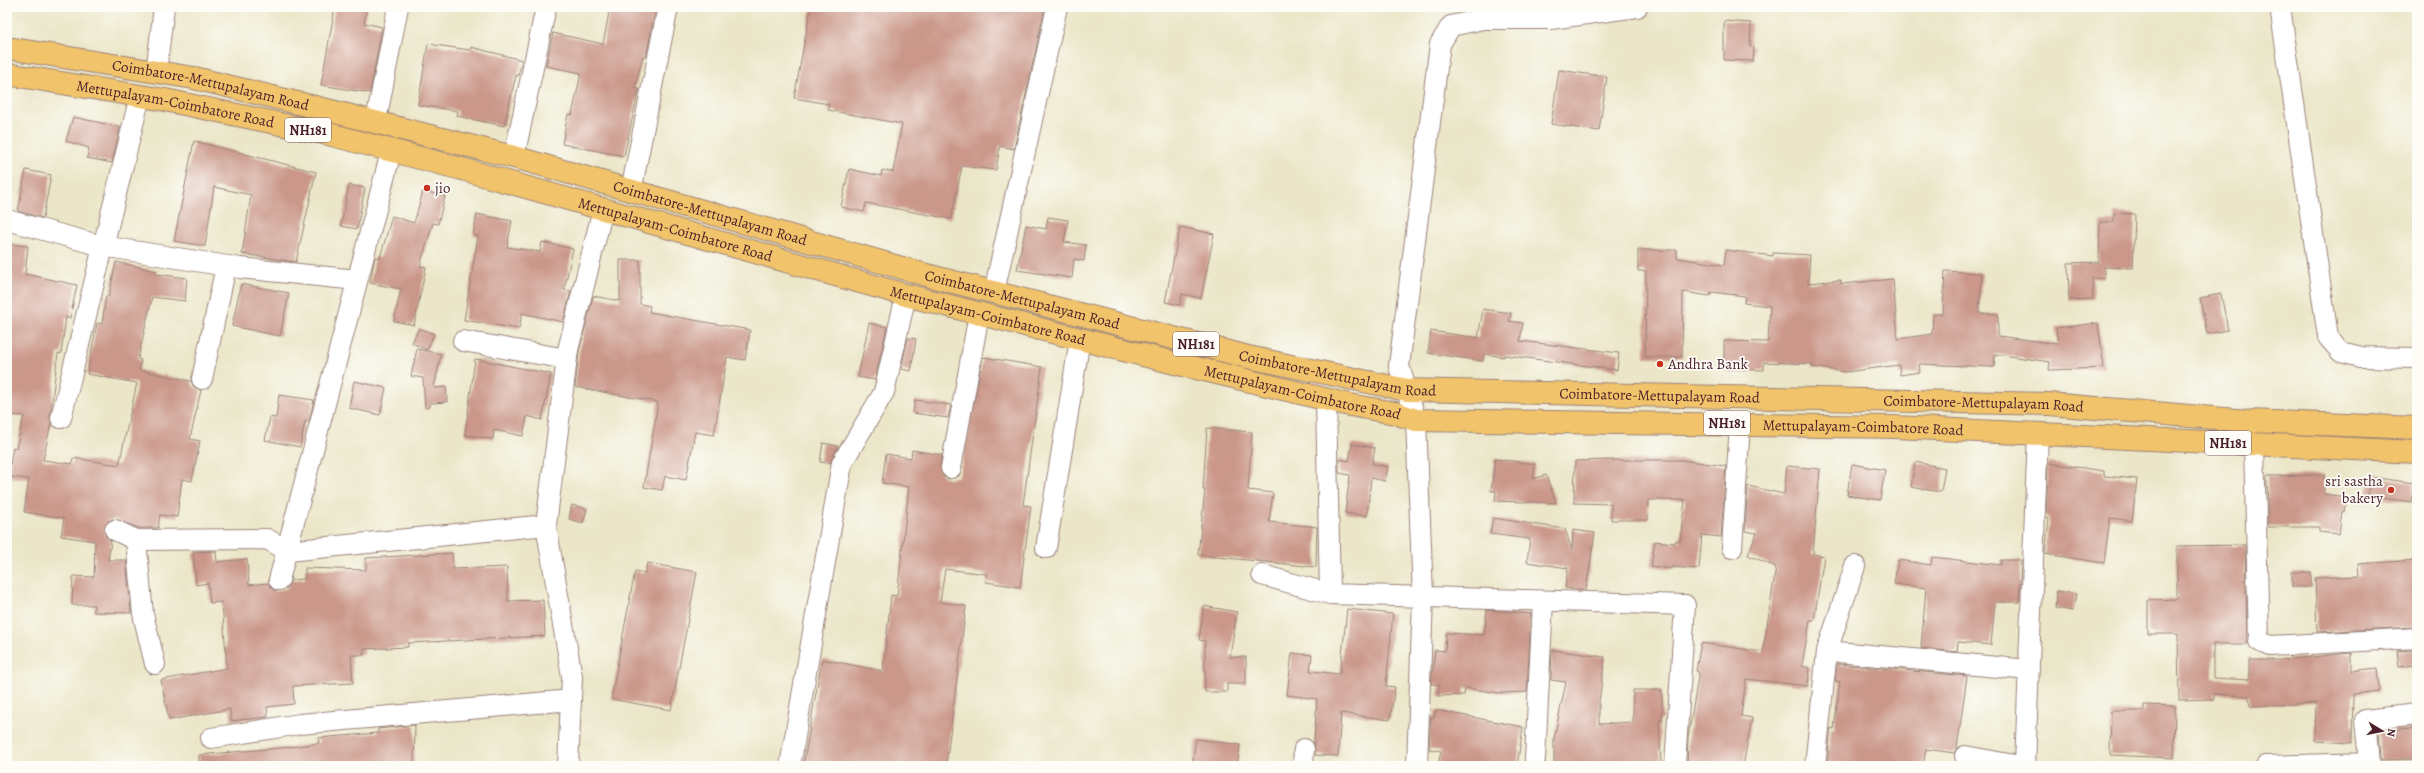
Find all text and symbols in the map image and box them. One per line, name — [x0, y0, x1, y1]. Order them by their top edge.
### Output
street label: Coimbatore-Mettupalayam Road — [111, 55, 312, 116]
street label: Mettupalayam-Coimbatore Road — [75, 76, 277, 133]
road number: NH181 — [285, 118, 331, 142]
street label: Coimbatore-Mettupalayam Road — [611, 176, 810, 251]
place label: jio — [435, 178, 450, 198]
marker: jio — [422, 183, 432, 193]
street label: Mettupalayam-Coimbatore Road — [576, 193, 776, 267]
street label: Coimbatore-Mettupalayam Road — [922, 265, 1123, 334]
street label: Mettupalayam-Coimbatore Road — [888, 281, 1089, 350]
road number: NH181 — [1173, 332, 1219, 356]
street label: Coimbatore-Mettupalayam Road — [1237, 345, 1437, 401]
place label: Andhra Bank — [1667, 354, 1748, 374]
marker: Andhra Bank — [1655, 359, 1665, 369]
street label: Mettupalayam-Coimbatore Road — [1202, 360, 1404, 425]
street label: Coimbatore-Mettupalayam Road — [1559, 383, 1761, 408]
street label: Coimbatore-Mettupalayam Road — [1883, 390, 2086, 417]
road number: NH181 — [1704, 411, 1750, 435]
street label: Mettupalayam-Coimbatore Road — [1762, 415, 1965, 440]
road number: NH181 — [2205, 431, 2251, 455]
place label: sri sastha bakery — [2325, 471, 2383, 508]
marker: sri sastha bakery — [2386, 485, 2396, 495]
north arrow — [2362, 711, 2402, 751]
text: N — [2383, 727, 2399, 738]

